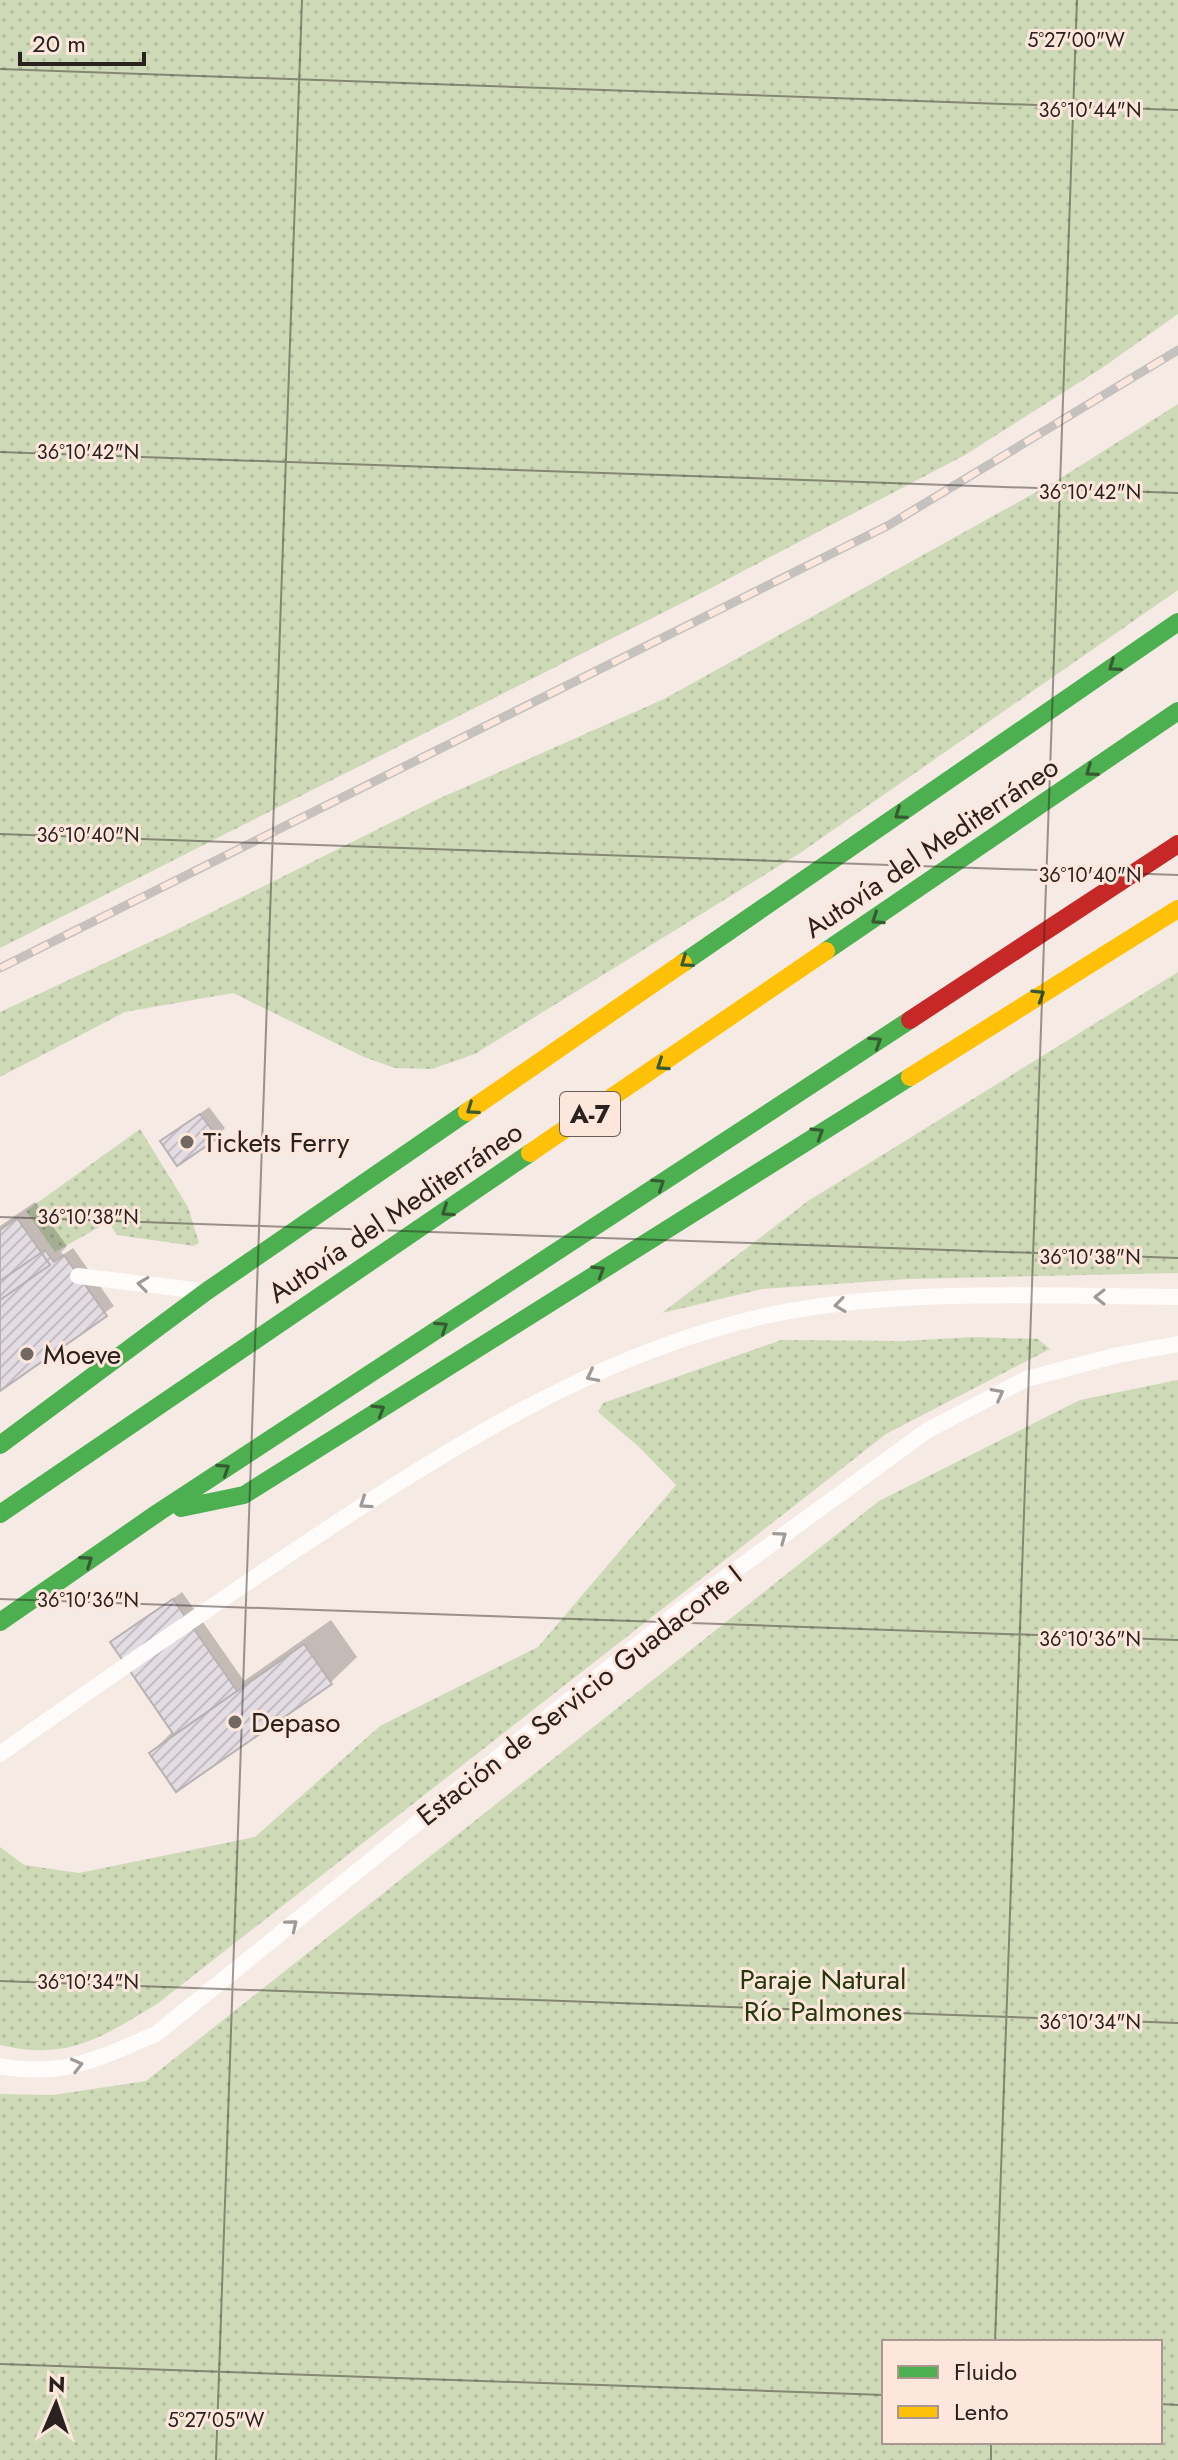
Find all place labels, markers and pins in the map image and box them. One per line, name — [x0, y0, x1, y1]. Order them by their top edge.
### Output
place label: Tickets Ferry — [203, 1122, 350, 1163]
marker: Tickets Ferry — [178, 1133, 196, 1151]
place label: Moeve — [43, 1334, 121, 1375]
marker: Moeve — [18, 1345, 36, 1363]
place label: Depaso — [251, 1702, 340, 1743]
marker: Depaso — [226, 1713, 244, 1731]

